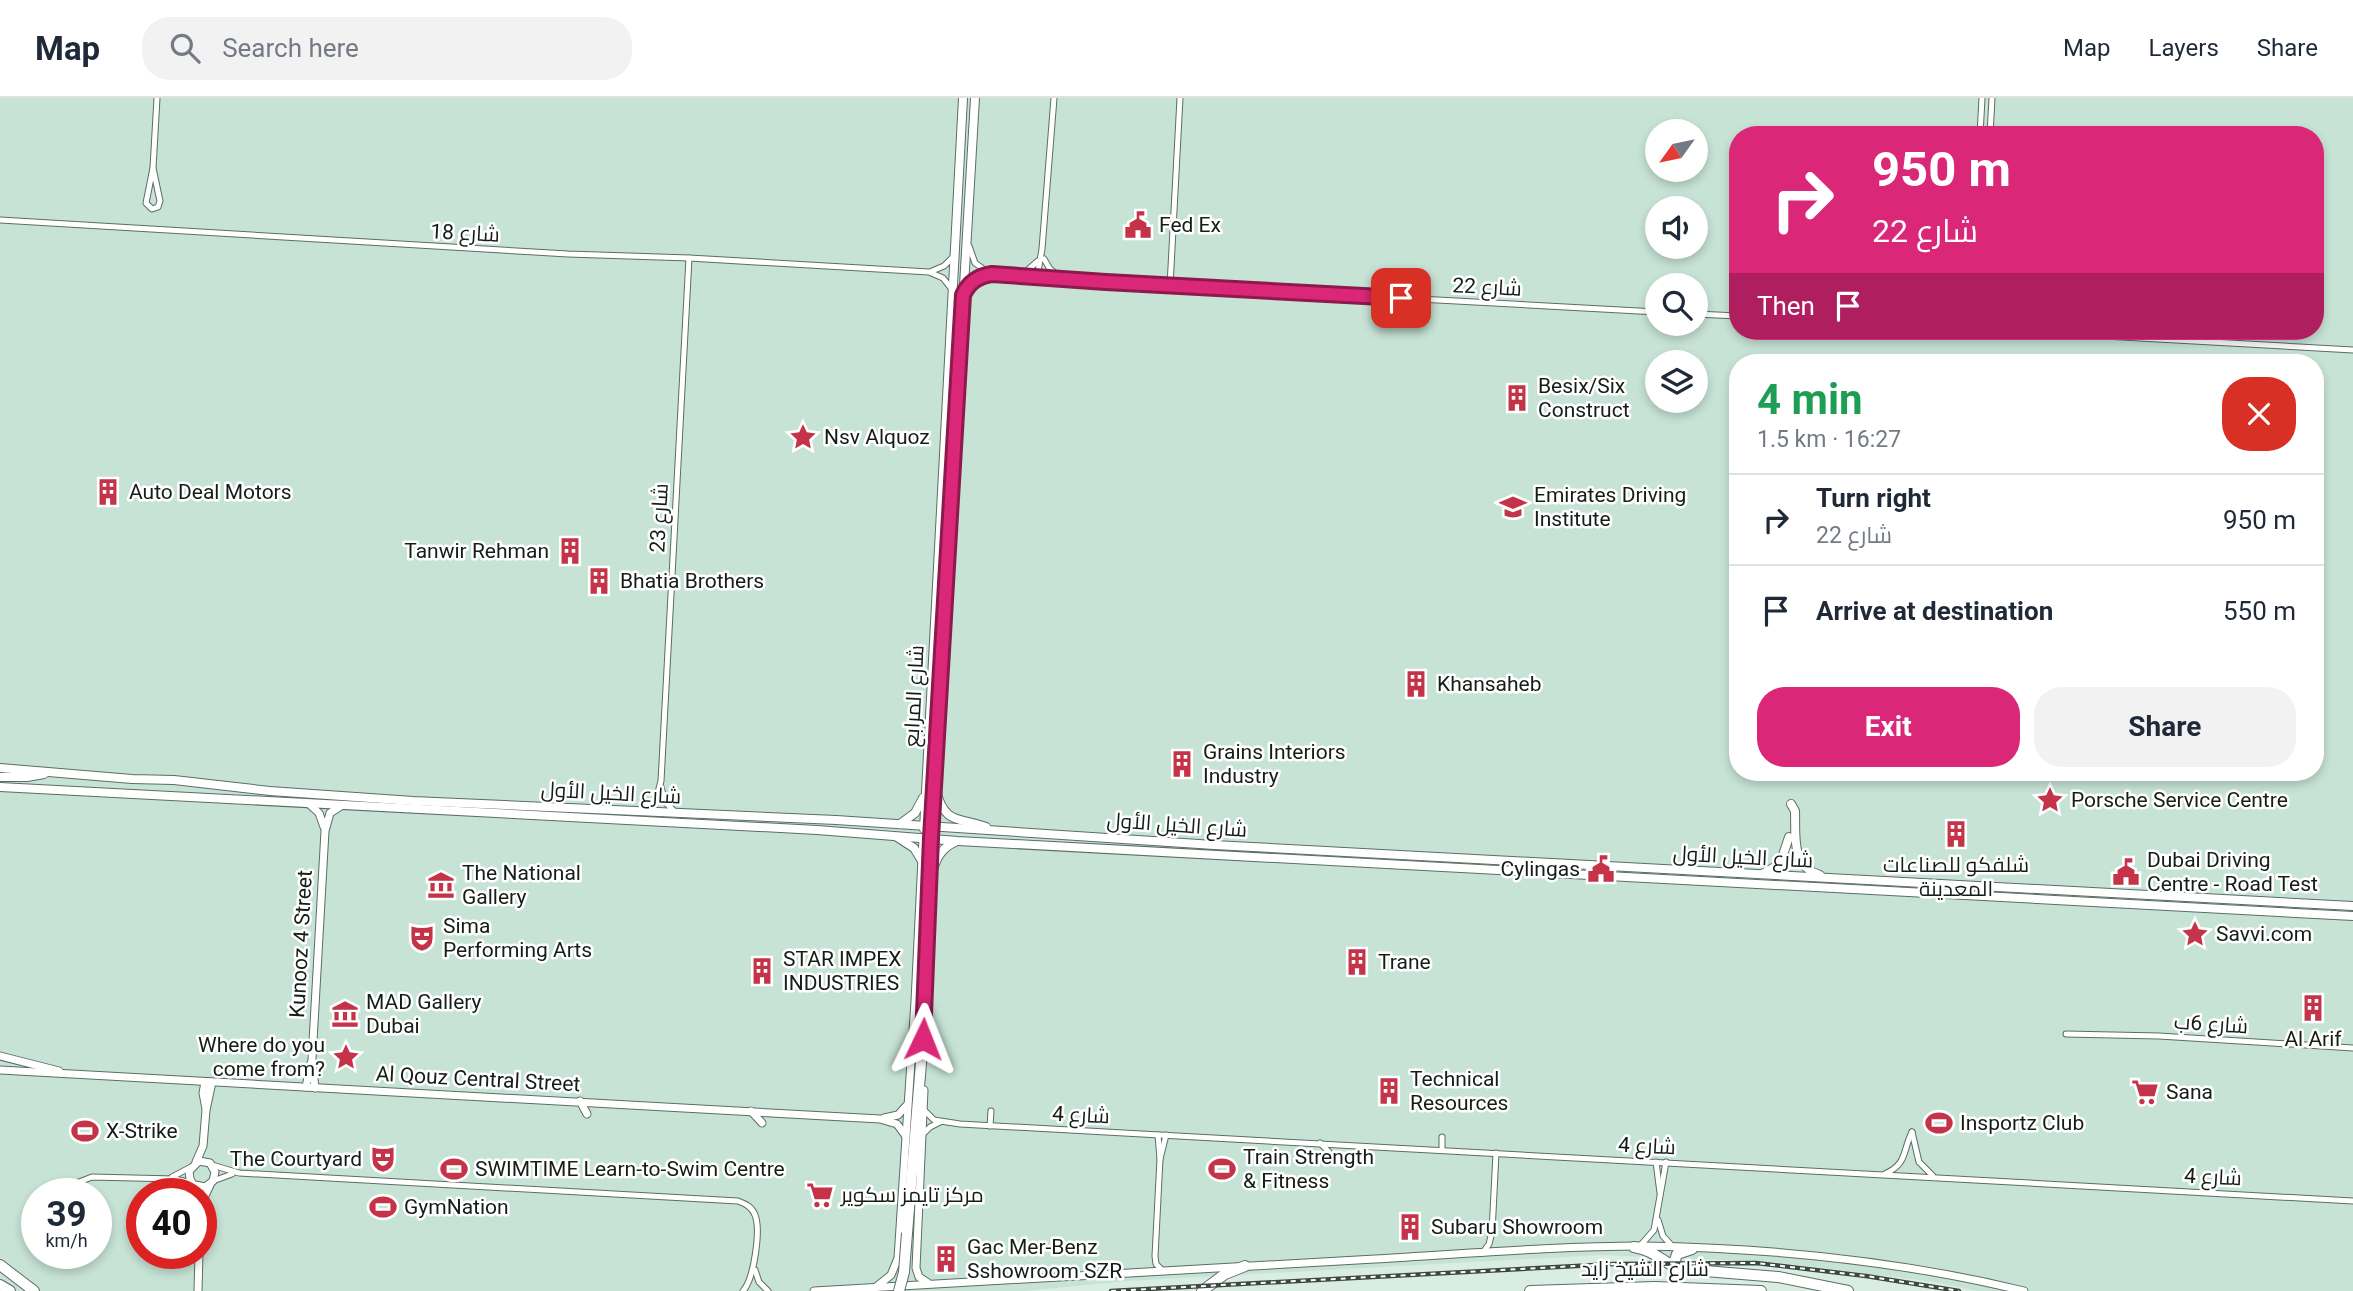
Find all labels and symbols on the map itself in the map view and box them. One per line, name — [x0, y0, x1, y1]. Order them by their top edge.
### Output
north arrow — [1645, 119, 1708, 182]
public building icon: Fed Ex — [1123, 210, 1153, 240]
place label: Fed Ex — [1159, 213, 1221, 237]
street label: شارع 18 — [430, 219, 500, 249]
pin — [1371, 268, 1431, 328]
street label: شارع 22 — [1452, 273, 1522, 303]
place label: Besix/Six Construct — [1538, 374, 1630, 422]
building icon: Besix/Six Construct — [1502, 383, 1532, 413]
place icon: Nsv Alquoz — [788, 422, 818, 452]
place label: Nsv Alquoz — [824, 425, 930, 449]
building icon: Auto Deal Motors — [93, 477, 123, 507]
place label: Auto Deal Motors — [129, 480, 292, 504]
street label: شارع 23 — [645, 483, 675, 553]
place label: Emirates Driving Institute — [1534, 483, 1686, 531]
school or university icon: Emirates Driving Institute — [1498, 492, 1528, 522]
building icon: Tanwir Rehman — [555, 536, 585, 566]
place label: Tanwir Rehman — [404, 539, 549, 563]
building icon: Bhatia Brothers — [584, 566, 614, 596]
place label: Bhatia Brothers — [620, 569, 764, 593]
street label: شارع المرابع — [899, 644, 931, 748]
building icon: Khansaheb — [1401, 669, 1431, 699]
place label: Khansaheb — [1437, 672, 1542, 696]
place label: Grains Interiors Industry — [1203, 740, 1346, 788]
building icon: Grains Interiors Industry — [1167, 749, 1197, 779]
street label: شارع الخيل الأول — [540, 777, 682, 811]
place icon: Porsche Service Centre — [2035, 785, 2065, 815]
place label: Porsche Service Centre — [2071, 788, 2288, 812]
street label: شارع الخيل الأول — [1106, 808, 1248, 844]
building icon: شلفكو للصناعات المعدينة — [1941, 819, 1971, 849]
street label: شارع الخيل الأول — [1672, 841, 1814, 875]
place label: Dubai Driving Centre - Road Test — [2147, 848, 2318, 896]
place label: شلفكو للصناعات المعدينة — [1883, 853, 2029, 901]
public building icon: Cylingas — [1586, 854, 1616, 884]
place label: Cylingas — [1501, 857, 1580, 881]
public building icon: Dubai Driving Centre - Road Test — [2111, 857, 2141, 887]
place label: The National Gallery — [462, 861, 581, 909]
street label: Kunooz 4 Street — [285, 869, 317, 1019]
museum icon: The National Gallery — [426, 870, 456, 900]
place label: Sima Performing Arts — [443, 914, 592, 962]
place icon: Savvi.com — [2180, 919, 2210, 949]
place label: Savvi.com — [2216, 922, 2312, 946]
theatre icon: Sima Performing Arts — [407, 923, 437, 953]
place label: STAR IMPEX INDUSTRIES — [783, 947, 901, 995]
building icon: Trane — [1342, 947, 1372, 977]
place label: Trane — [1378, 950, 1431, 974]
building icon: STAR IMPEX INDUSTRIES — [747, 956, 777, 986]
place label: MAD Gallery Dubai — [366, 990, 482, 1038]
building icon: Al Arif — [2298, 993, 2328, 1023]
museum icon: MAD Gallery Dubai — [330, 999, 360, 1029]
position arrow — [886, 1002, 960, 1076]
street label: شارع 6ب — [2173, 1009, 2249, 1041]
place label: Al Arif — [2284, 1027, 2342, 1051]
place label: Where do you come from? — [198, 1033, 325, 1081]
place icon: Where do you come from? — [331, 1042, 361, 1072]
street label: Al Qouz Central Street — [375, 1062, 581, 1096]
place label: Technical Resources — [1410, 1067, 1508, 1115]
building icon: Technical Resources — [1374, 1076, 1404, 1106]
supermarket icon: Sana — [2130, 1077, 2160, 1107]
place label: Sana — [2166, 1080, 2213, 1104]
street label: شارع 4 — [1051, 1102, 1110, 1130]
sports icon: Insportz Club — [1924, 1108, 1954, 1138]
place label: Insportz Club — [1960, 1111, 2084, 1135]
sports icon: X-Strike — [70, 1116, 100, 1146]
place label: X-Strike — [106, 1119, 178, 1143]
street label: شارع 4 — [1617, 1133, 1676, 1161]
theatre icon: The Courtyard — [368, 1144, 398, 1174]
place label: Train Strength & Fitness — [1243, 1145, 1374, 1193]
place label: The Courtyard — [230, 1147, 362, 1171]
sports icon: SWIMTIME Learn-to-Swim Centre — [439, 1154, 469, 1184]
sports icon: Train Strength & Fitness — [1207, 1154, 1237, 1184]
place label: SWIMTIME Learn-to-Swim Centre — [475, 1157, 785, 1181]
street label: شارع 4 — [2183, 1164, 2242, 1192]
speed limit sign: 40 — [126, 1178, 217, 1269]
supermarket icon: مركز تايمز سكوير — [805, 1180, 835, 1210]
place label: مركز تايمز سكوير — [840, 1183, 984, 1207]
sports icon: GymNation — [368, 1192, 398, 1222]
place label: GymNation — [404, 1195, 509, 1219]
building icon: Subaru Showroom — [1395, 1212, 1425, 1242]
place label: Subaru Showroom — [1431, 1215, 1603, 1239]
place label: Gac Mer-Benz Sshowroom SZR — [967, 1235, 1122, 1283]
building icon: Gac Mer-Benz Sshowroom SZR — [931, 1244, 961, 1274]
street label: شارع الشيخ زايد — [1581, 1257, 1709, 1283]

